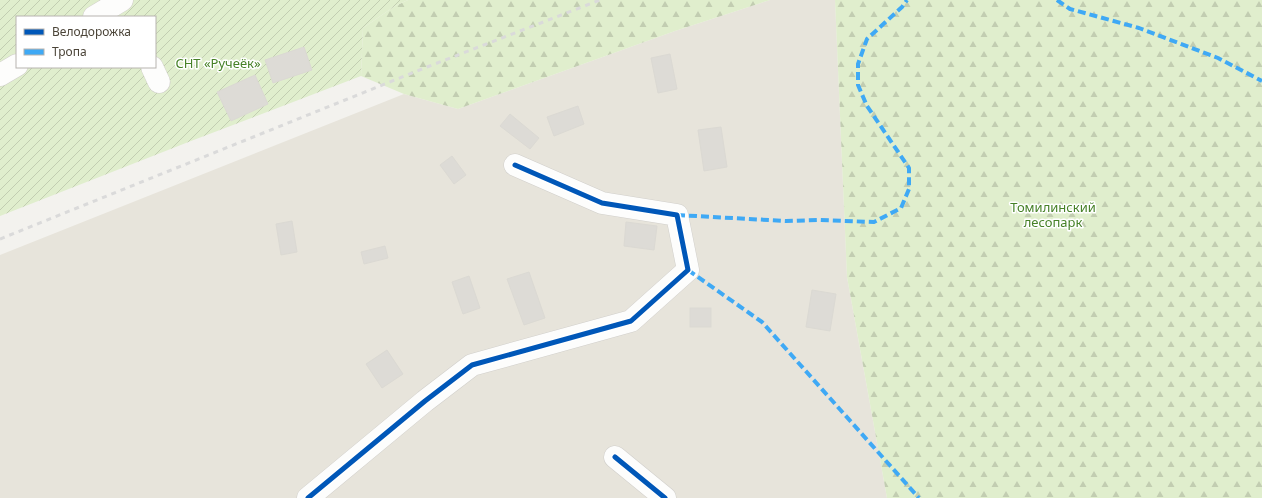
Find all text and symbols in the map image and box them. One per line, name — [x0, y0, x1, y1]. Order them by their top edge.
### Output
legend — [16, 16, 156, 68]
text: Велодорожка — [52, 23, 131, 40]
text: Тропа — [52, 43, 87, 60]
park label: СНТ «Ручеёк» — [175, 54, 261, 72]
park label: Томилинский лесопарк — [1010, 198, 1096, 231]

